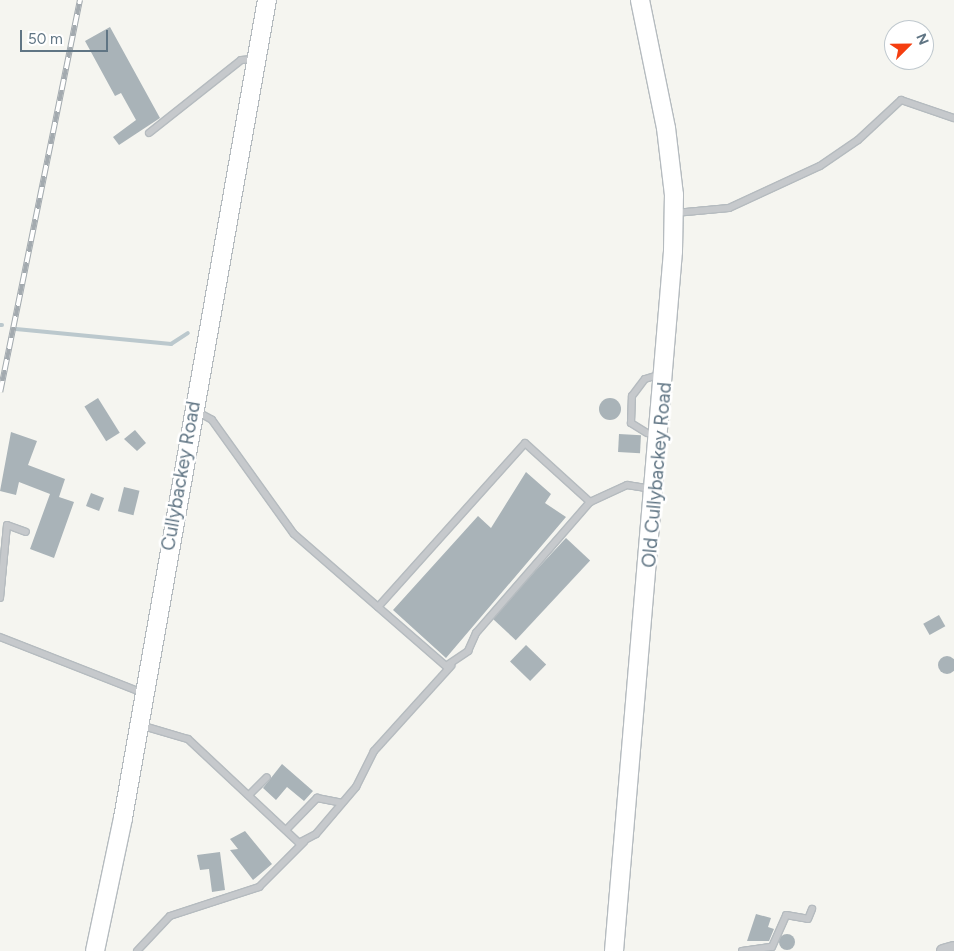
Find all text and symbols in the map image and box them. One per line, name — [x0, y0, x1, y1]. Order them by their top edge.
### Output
scale bar — [22, 20, 110, 52]
north arrow — [884, 20, 934, 70]
text: 50 m — [28, 30, 63, 48]
text: N — [912, 31, 932, 48]
street label: Old Cullybackey Road — [638, 381, 676, 569]
street label: Cullybackey Road — [157, 400, 205, 552]

